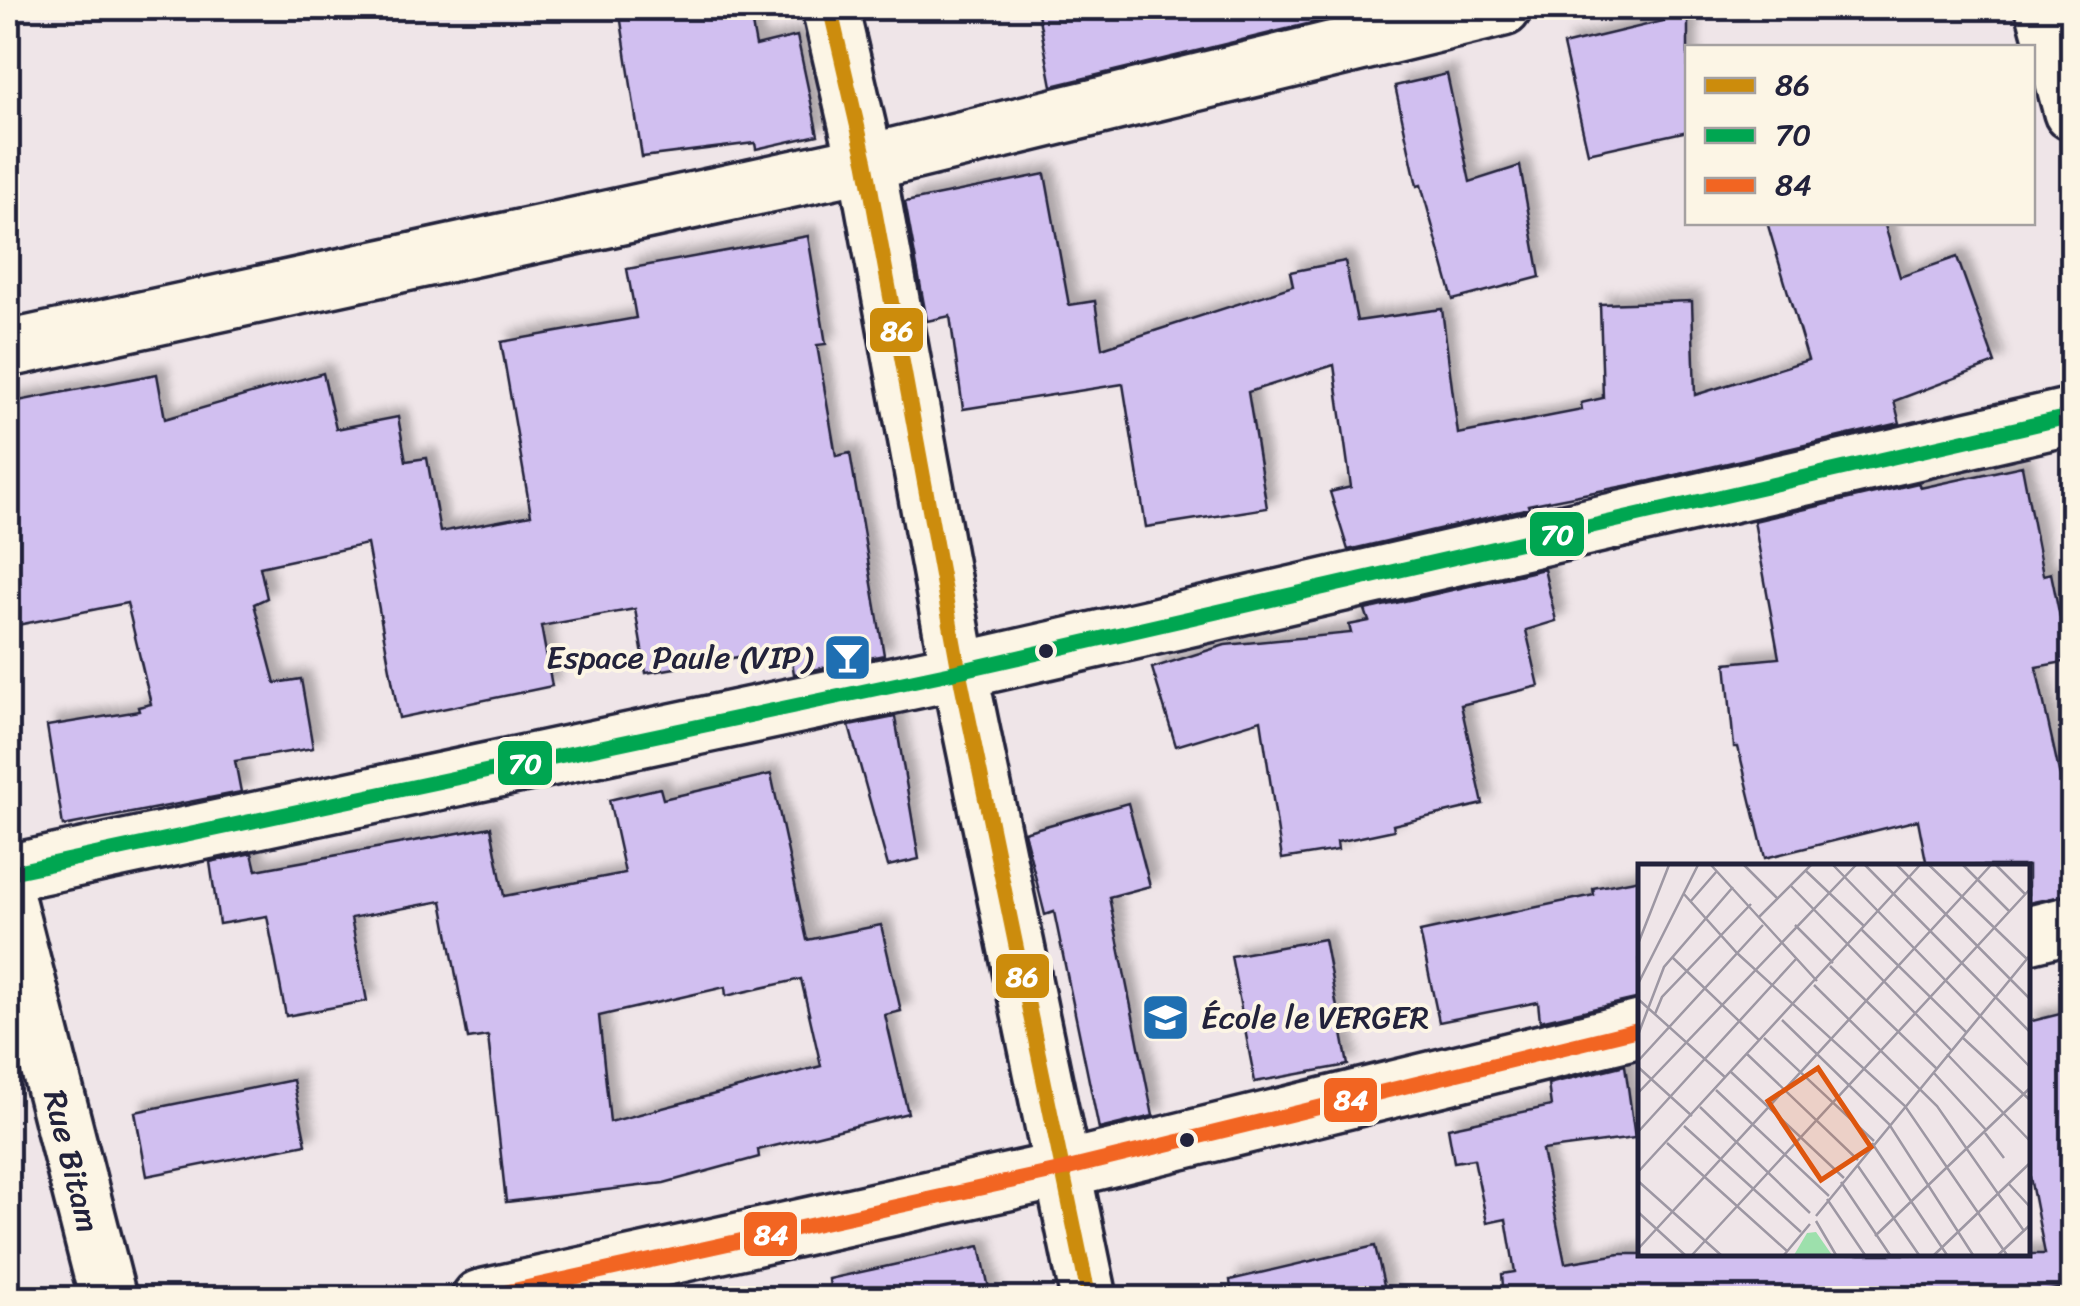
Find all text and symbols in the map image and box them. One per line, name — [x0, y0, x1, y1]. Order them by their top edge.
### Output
legend — [1685, 45, 2035, 225]
text: 86 — [1775, 58, 1810, 112]
text: 70 — [1775, 108, 1811, 162]
text: 84 — [1775, 158, 1812, 212]
line badge: 86 — [868, 306, 925, 354]
text: 86 — [880, 306, 913, 355]
line badge: 70 — [1528, 510, 1586, 558]
text: 70 — [1540, 510, 1574, 559]
place label: Espace Paule (VIP) — [546, 629, 814, 686]
bar icon: Espace Paule (VIP) — [821, 631, 873, 683]
unlabelled marker — [1036, 641, 1056, 661]
line badge: 70 — [496, 739, 554, 787]
text: 70 — [508, 739, 542, 788]
inset map — [1638, 864, 2030, 1256]
line badge: 86 — [994, 952, 1051, 1000]
text: 86 — [1005, 952, 1038, 1001]
place label: École le VERGER — [1201, 989, 1429, 1046]
school or university icon: École le VERGER — [1140, 991, 1192, 1043]
text: 84 — [1333, 1075, 1369, 1124]
line badge: 84 — [1322, 1076, 1379, 1124]
street label: Rue Bitam — [26, 1084, 117, 1239]
unlabelled marker — [1177, 1130, 1197, 1150]
line badge: 84 — [742, 1210, 799, 1258]
text: 84 — [753, 1210, 789, 1259]

